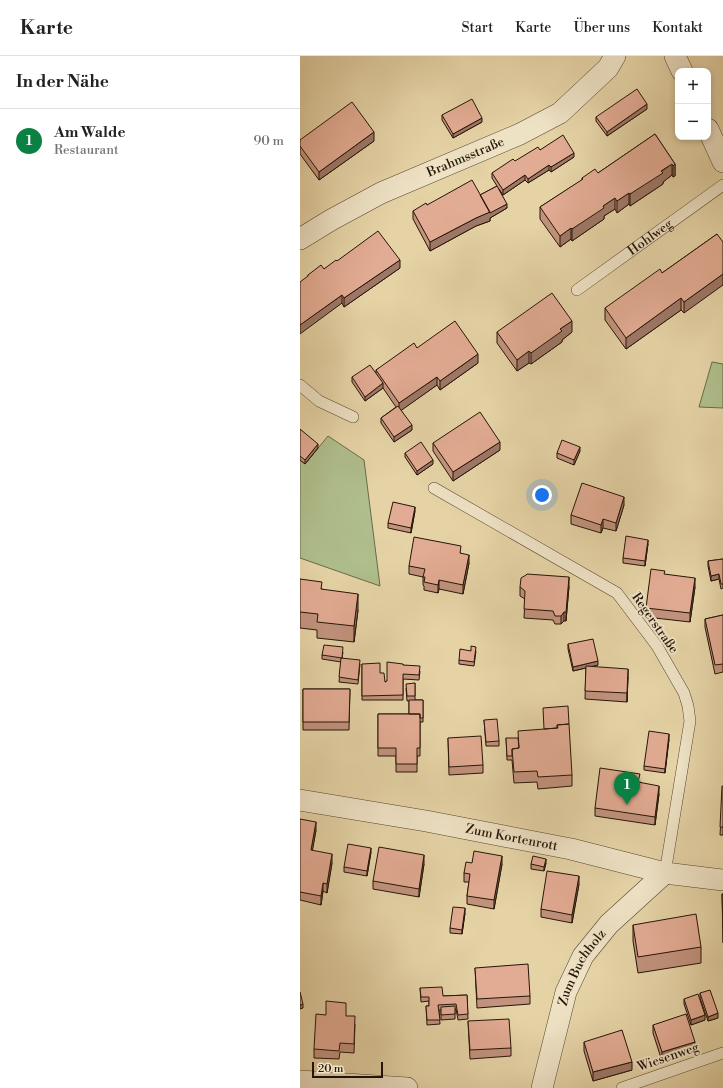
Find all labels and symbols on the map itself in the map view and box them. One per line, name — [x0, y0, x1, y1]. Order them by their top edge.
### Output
street label: Brahmsstraße — [423, 133, 507, 181]
street label: Hohlweg — [624, 216, 676, 259]
your location — [532, 485, 552, 505]
street label: Regerstraße — [628, 589, 682, 657]
pin: 1 — [614, 772, 640, 805]
street label: Zum Kortenrott — [464, 821, 559, 854]
street label: Zum Buchholz — [555, 926, 610, 1007]
street label: Wiesenweg — [634, 1039, 701, 1075]
scale bar — [312, 1060, 383, 1079]

